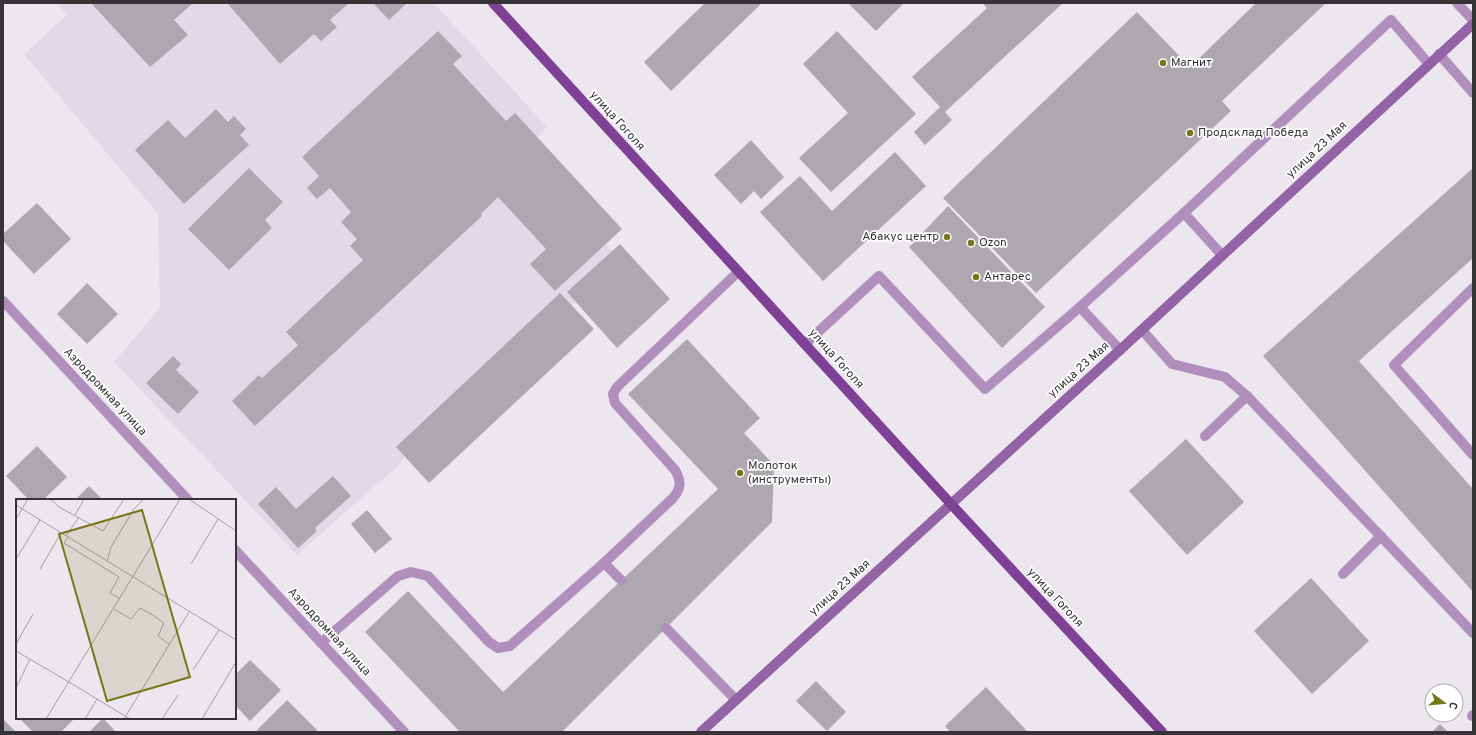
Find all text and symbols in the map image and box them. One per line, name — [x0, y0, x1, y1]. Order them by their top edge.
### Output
place label: Магнит — [1171, 55, 1212, 71]
marker: Магнит — [1158, 58, 1168, 68]
street label: улица Гоголя — [586, 87, 648, 155]
street label: улица 23 Мая — [1283, 118, 1351, 182]
place label: Продсклад Победа — [1198, 125, 1308, 141]
marker: Продсклад Победа — [1185, 128, 1195, 138]
place label: Абакус центр — [862, 229, 939, 245]
marker: Абакус центр — [942, 232, 952, 242]
place label: Ozon — [979, 235, 1007, 251]
marker: Ozon — [966, 238, 976, 248]
place label: Антарес — [984, 269, 1031, 285]
marker: Антарес — [971, 272, 981, 282]
street label: улица Гоголя — [805, 325, 867, 393]
street label: улица 23 Мая — [1045, 338, 1113, 402]
street label: Аэродромная улица — [60, 344, 150, 440]
place label: Молоток (инструменты) — [748, 458, 831, 488]
marker: Молоток (инструменты) — [735, 468, 745, 478]
inset map — [16, 499, 236, 719]
street label: улица 23 Мая — [806, 556, 874, 620]
street label: улица Гоголя — [1023, 565, 1087, 631]
street label: Аэродромная улица — [284, 584, 374, 680]
north arrow — [1424, 683, 1464, 723]
text: С — [1445, 700, 1460, 711]

